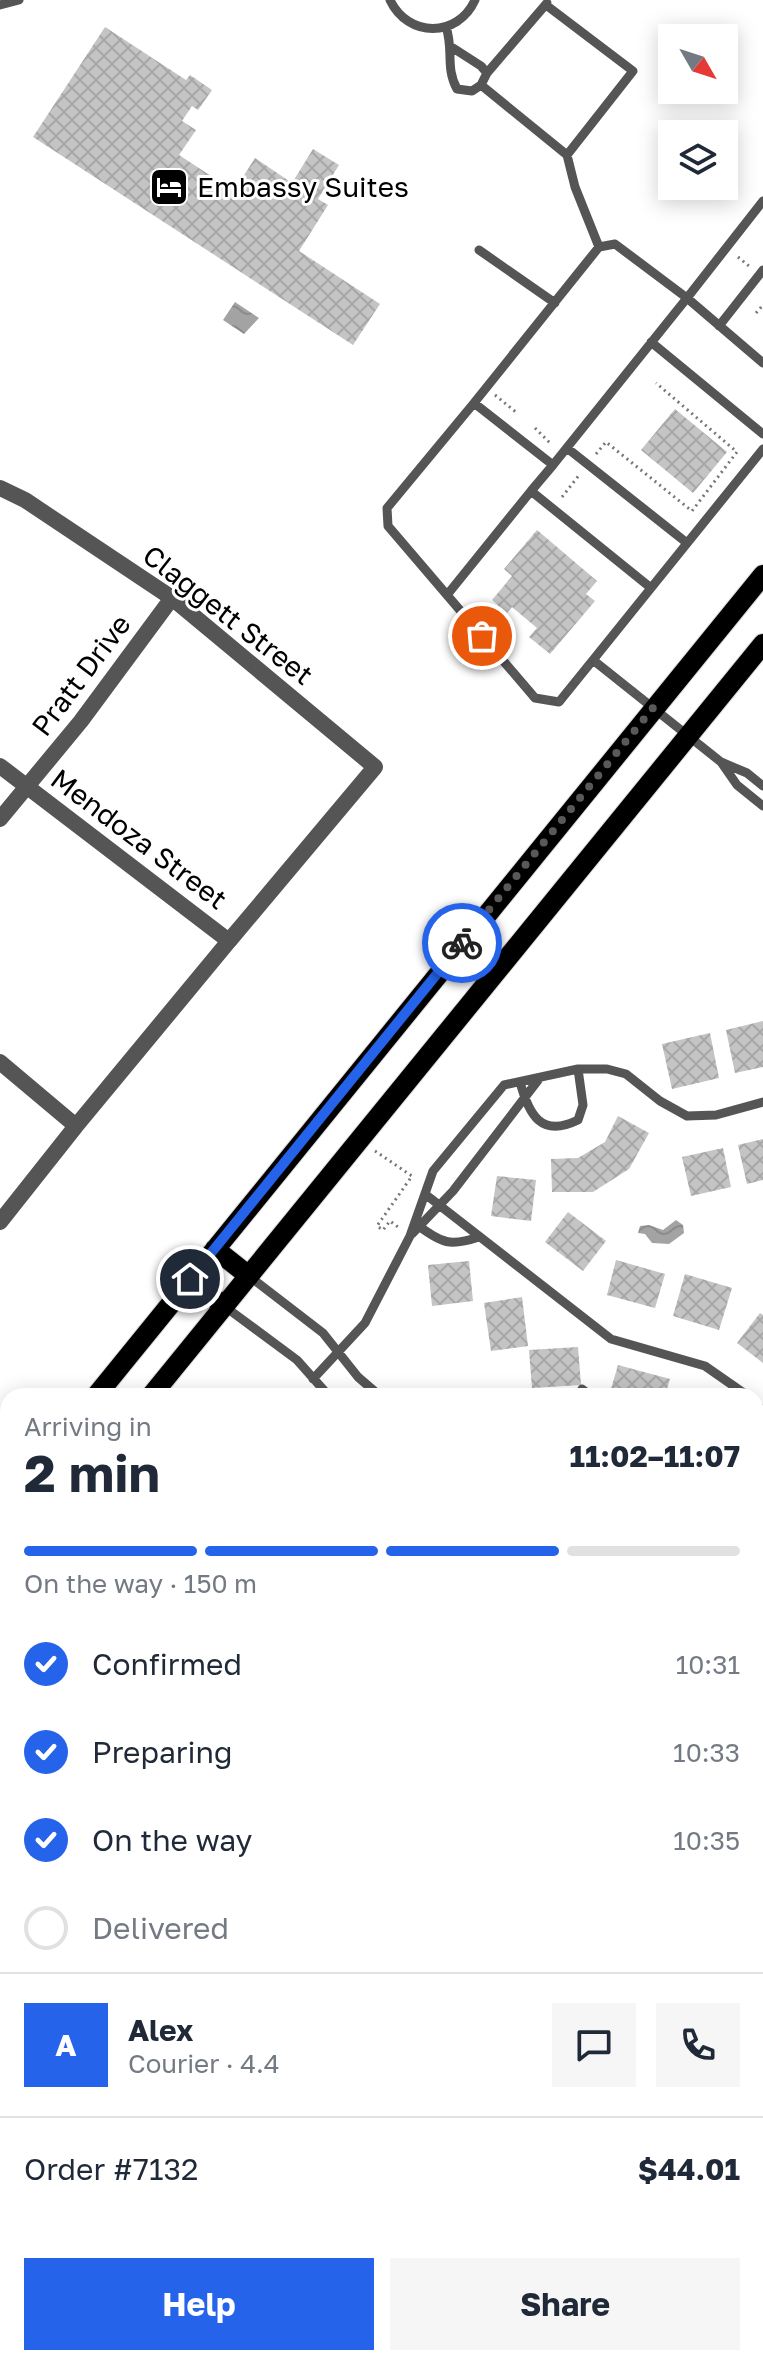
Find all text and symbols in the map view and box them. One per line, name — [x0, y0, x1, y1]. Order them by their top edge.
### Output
north arrow — [658, 24, 738, 104]
map controls — [658, 24, 738, 200]
button: layers — [658, 120, 738, 200]
hotel icon: Embassy Suites — [148, 166, 190, 208]
place label: Embassy Suites — [197, 170, 409, 203]
street label: Claggett Street — [137, 538, 320, 691]
pin — [448, 602, 516, 670]
street label: Pratt Drive — [24, 608, 137, 742]
icon: bag — [460, 614, 504, 658]
street label: Mendoza Street — [45, 762, 234, 915]
courier — [422, 903, 502, 983]
icon: bike — [440, 921, 484, 965]
pin — [156, 1245, 224, 1313]
icon: home — [168, 1257, 212, 1301]
text: Arriving in — [24, 1411, 152, 1442]
text: 11:02–11:07 — [569, 1438, 740, 1474]
text: 2 min — [24, 1441, 160, 1503]
text: On the way · 150 m — [24, 1568, 257, 1599]
icon: check — [24, 1642, 68, 1686]
text: Confirmed — [92, 1646, 242, 1682]
text: 10:31 — [676, 1649, 740, 1680]
icon: check — [24, 1730, 68, 1774]
text: Preparing — [92, 1734, 233, 1770]
text: 10:33 — [673, 1737, 740, 1768]
icon: check — [24, 1818, 68, 1862]
text: On the way — [92, 1822, 252, 1858]
text: 10:35 — [673, 1825, 740, 1856]
text: Delivered — [92, 1910, 229, 1946]
button: chat — [552, 2003, 636, 2087]
button: phone — [656, 2003, 740, 2087]
text: Alex — [128, 2012, 193, 2048]
text: A — [55, 2027, 77, 2063]
text: Courier · 4.4 — [128, 2048, 280, 2079]
text: Order #7132 — [24, 2151, 198, 2187]
text: $44.01 — [638, 2151, 740, 2187]
button: Help — [24, 2258, 374, 2350]
button: Share — [390, 2258, 740, 2350]

